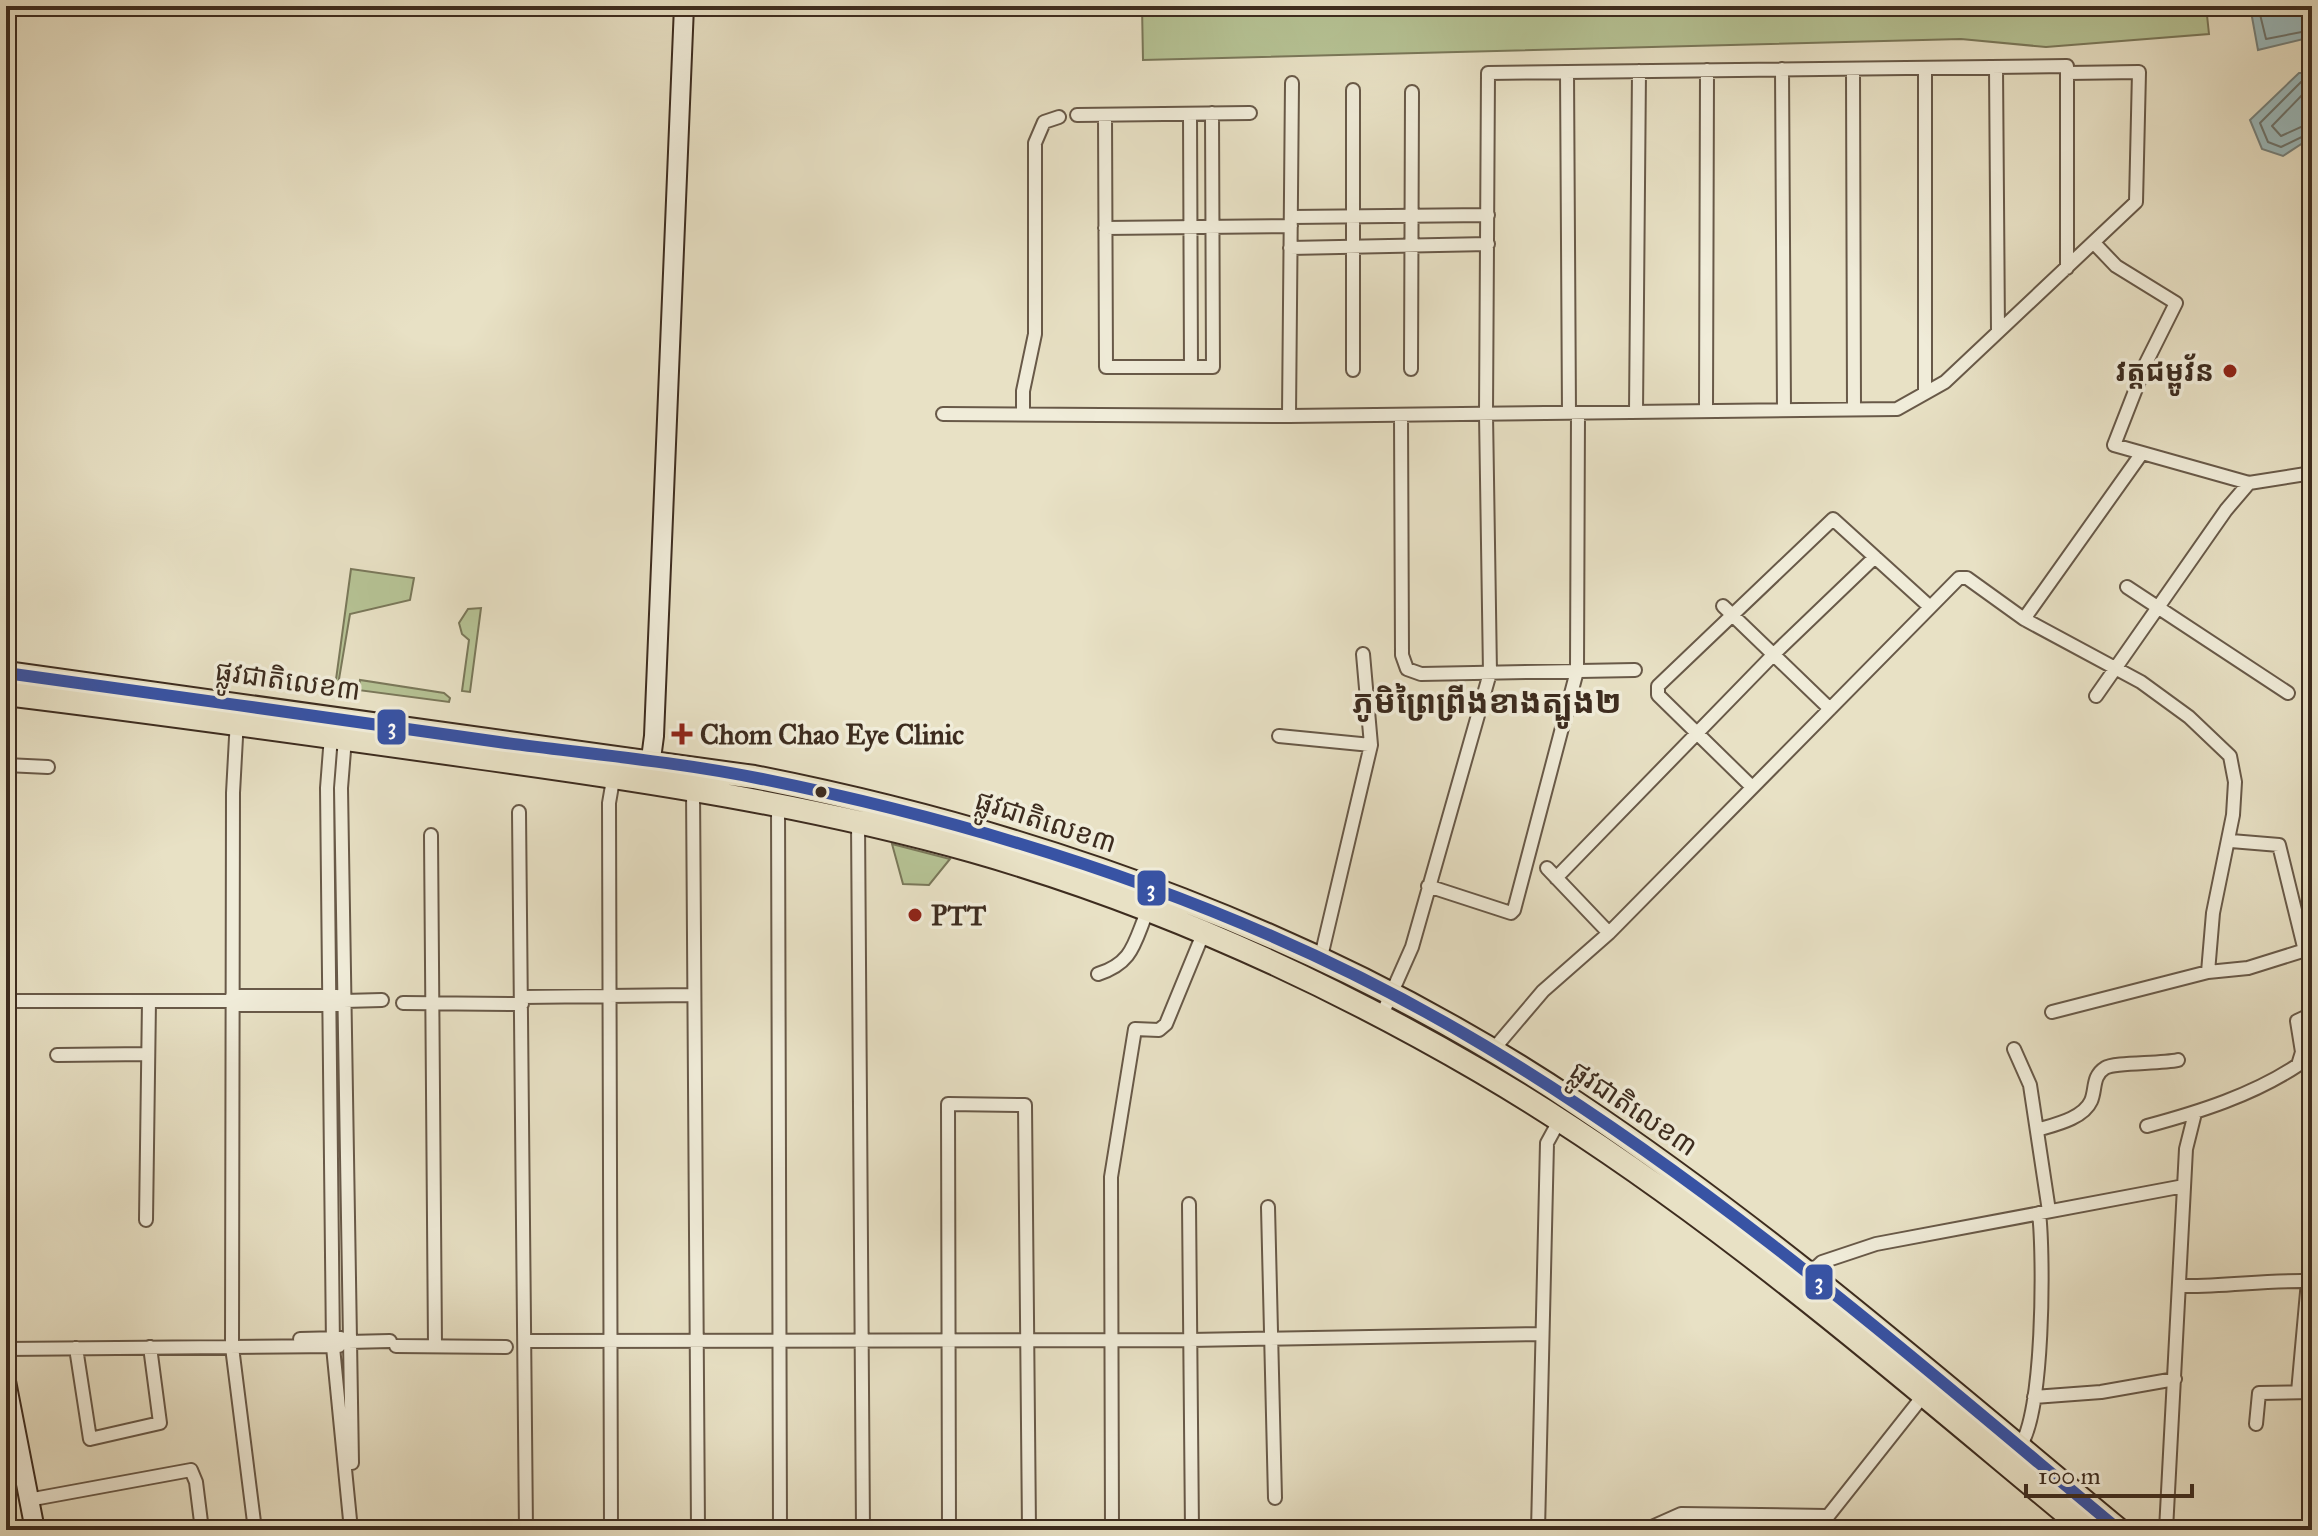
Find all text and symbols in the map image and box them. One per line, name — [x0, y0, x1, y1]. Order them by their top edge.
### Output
place label: វត្តជម្ពូវ័ន — [2115, 353, 2214, 396]
marker: វត្តជម្ពូវ័ន — [2221, 362, 2239, 380]
street label: ផ្លូវជាតិលេខ៣ — [212, 653, 363, 715]
district label: ភូមិព្រៃព្រីងខាងត្បូង២ — [1353, 683, 1621, 729]
line badge: 3 — [376, 708, 407, 746]
text: 3 — [388, 713, 396, 740]
place label: Chom Chao Eye Clinic — [700, 717, 964, 752]
marker: Chom Chao Eye Clinic — [671, 723, 693, 745]
street label: ផ្លូវជាតិលេខ៣ — [969, 782, 1121, 868]
unlabelled marker — [813, 784, 829, 800]
line badge: 3 — [1136, 869, 1167, 907]
text: 3 — [1147, 875, 1155, 902]
place label: PTT — [931, 898, 987, 933]
marker: PTT — [906, 906, 924, 924]
street label: ផ្លូវជាតិលេខ៣ — [1559, 1053, 1704, 1170]
line badge: 3 — [1804, 1263, 1834, 1301]
text: 3 — [1815, 1268, 1823, 1295]
scale bar — [2026, 1448, 2192, 1498]
text: 100 m — [2038, 1461, 2101, 1491]

